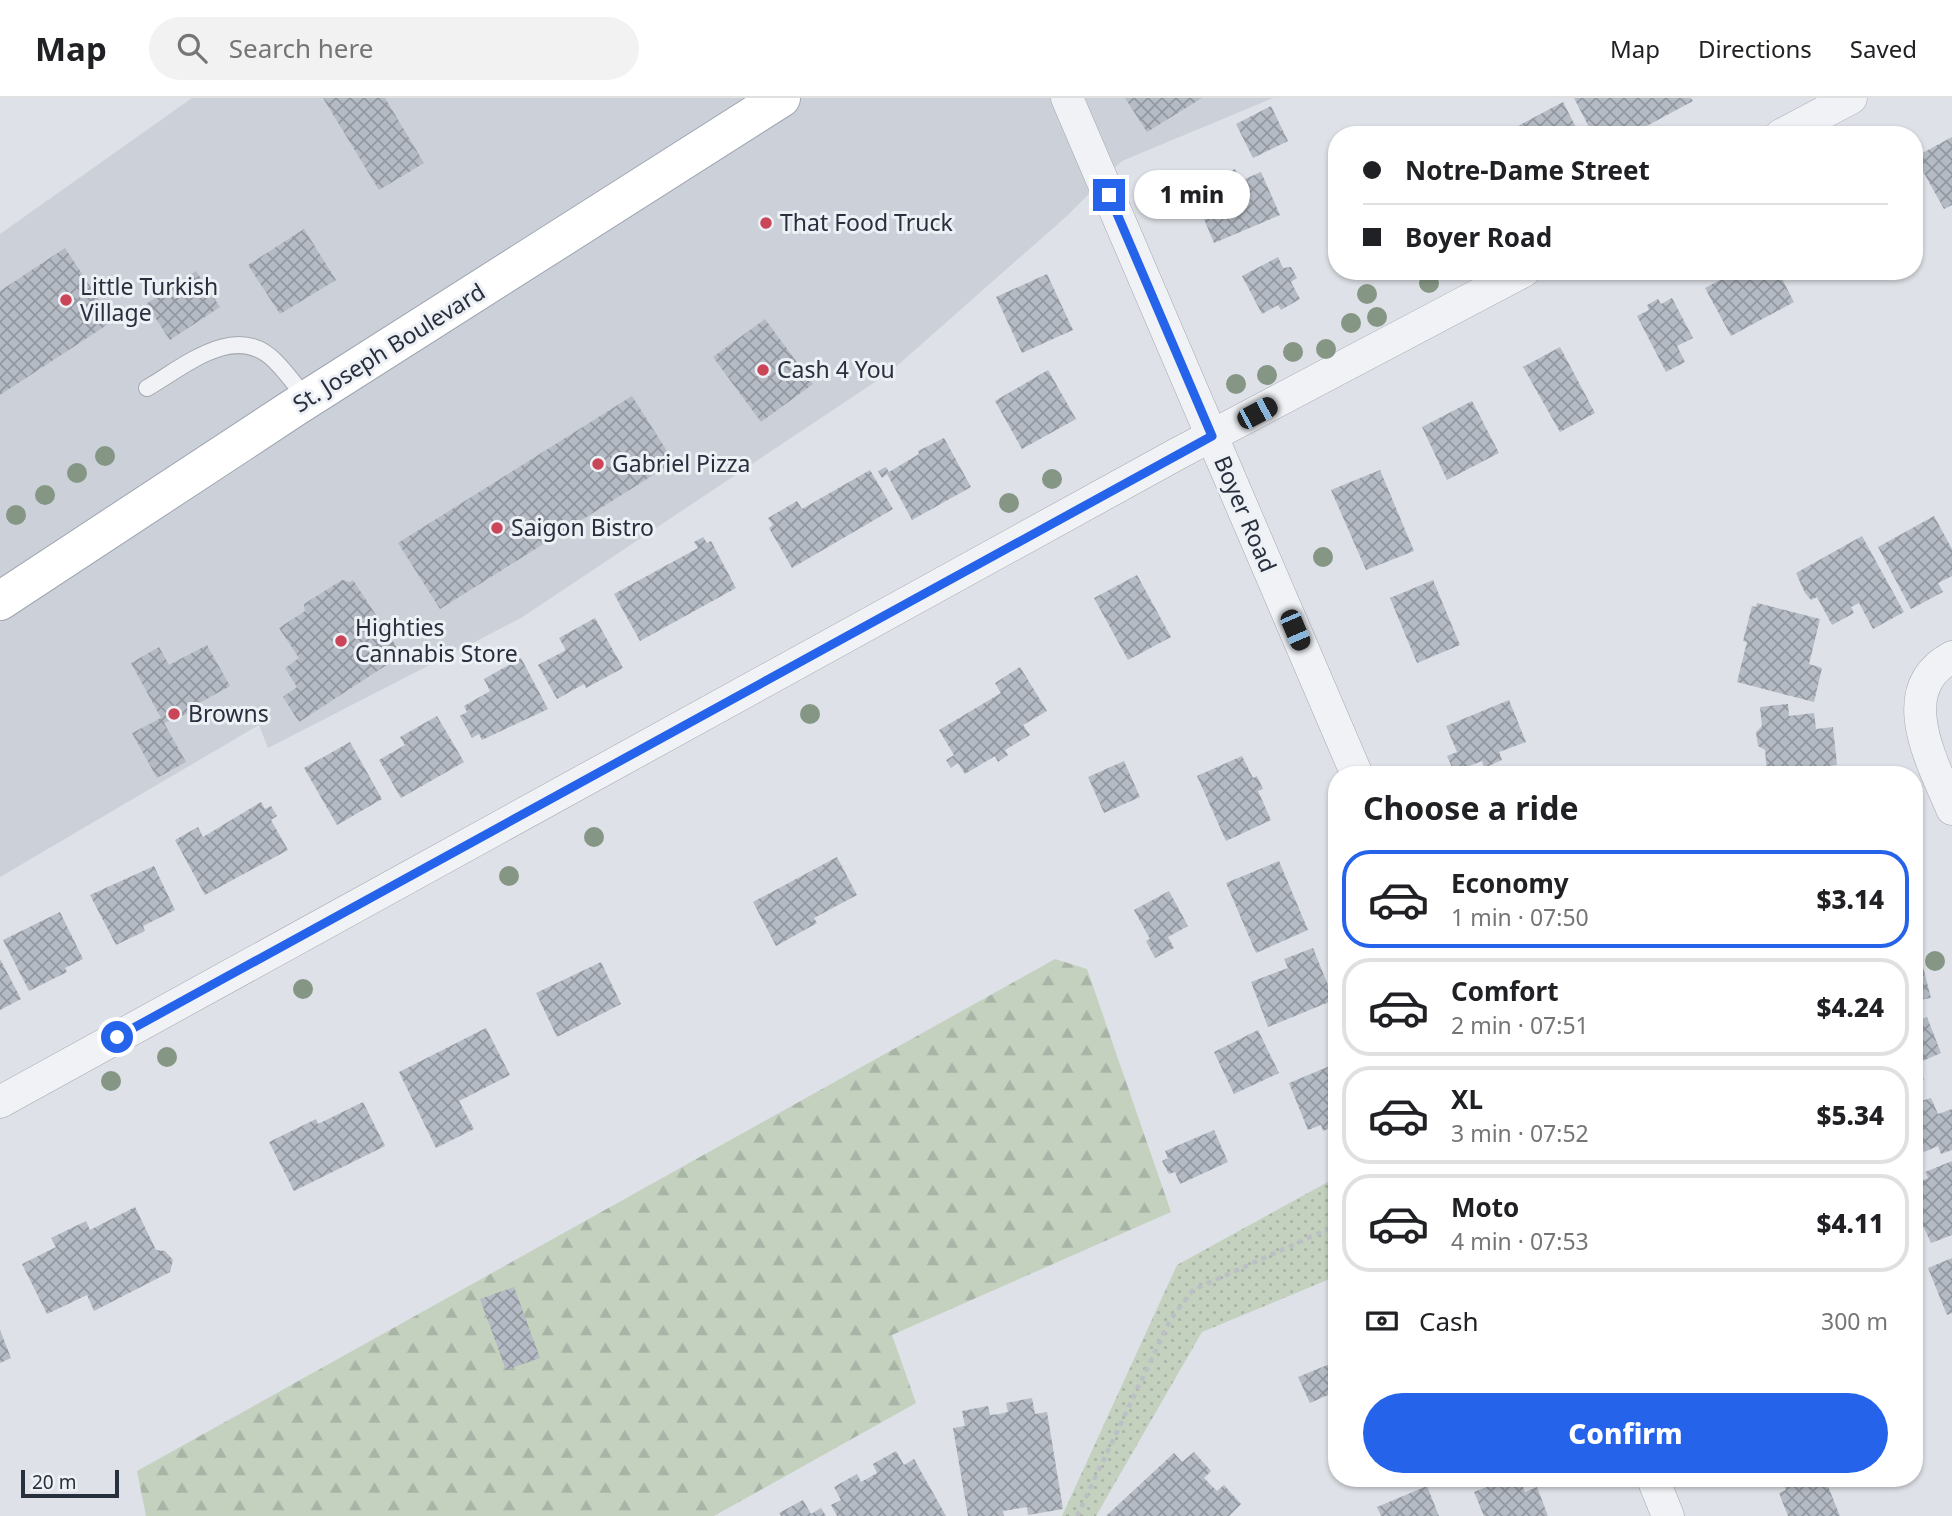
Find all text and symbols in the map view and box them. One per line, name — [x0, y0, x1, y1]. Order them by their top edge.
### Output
search box — [149, 17, 639, 80]
text: Map — [35, 26, 107, 71]
icon: search — [173, 29, 211, 67]
text: Search here — [229, 30, 373, 66]
text: Map — [1610, 32, 1660, 65]
text: Directions — [1698, 32, 1812, 65]
text: Saved — [1850, 32, 1917, 65]
text: Notre-Dame Street — [1405, 152, 1650, 188]
callout: 1 min — [1134, 170, 1249, 220]
text: 1 min — [1160, 178, 1224, 210]
route end — [1093, 179, 1125, 211]
place label: That Food Truck — [780, 206, 953, 238]
marker: That Food Truck — [758, 215, 774, 231]
text: Boyer Road — [1405, 219, 1552, 255]
place label: Little Turkish Village — [80, 270, 218, 328]
street label: St. Joseph Boulevard — [286, 275, 491, 419]
marker: Little Turkish Village — [58, 292, 74, 308]
place label: Cash 4 You — [777, 353, 895, 385]
marker: Cash 4 You — [755, 362, 771, 378]
car — [1234, 394, 1281, 432]
place label: Gabriel Pizza — [612, 447, 750, 479]
street label: Boyer Road — [1207, 450, 1285, 577]
marker: Gabriel Pizza — [590, 456, 606, 472]
place label: Saigon Bistro — [511, 511, 654, 543]
marker: Saigon Bistro — [489, 520, 505, 536]
car — [1278, 607, 1313, 653]
place label: Highties Cannabis Store — [355, 611, 518, 669]
marker: Highties Cannabis Store — [333, 633, 349, 649]
place label: Browns — [188, 697, 269, 729]
marker: Browns — [166, 706, 182, 722]
text: Choose a ride — [1363, 786, 1579, 829]
text: Economy — [1451, 865, 1569, 901]
icon: car — [1367, 868, 1430, 931]
text: $3.14 — [1817, 881, 1884, 917]
text: 1 min · 07:50 — [1451, 901, 1589, 933]
text: Comfort — [1451, 973, 1559, 1009]
icon: car — [1367, 976, 1430, 1039]
text: $4.24 — [1817, 989, 1884, 1025]
text: 2 min · 07:51 — [1451, 1009, 1589, 1041]
route start — [101, 1021, 133, 1053]
text: XL — [1451, 1081, 1483, 1117]
icon: car — [1367, 1084, 1430, 1147]
text: $5.34 — [1817, 1097, 1884, 1133]
text: 3 min · 07:52 — [1451, 1117, 1589, 1149]
text: Moto — [1451, 1189, 1519, 1225]
icon: car — [1367, 1192, 1430, 1255]
text: $4.11 — [1817, 1205, 1884, 1241]
text: 4 min · 07:53 — [1451, 1225, 1589, 1257]
icon: cash — [1363, 1302, 1401, 1340]
text: Cash — [1419, 1303, 1479, 1339]
text: 300 m — [1821, 1305, 1888, 1337]
button: Confirm — [1363, 1393, 1888, 1473]
scale bar — [21, 1467, 119, 1499]
text: 20 m — [32, 1469, 76, 1495]

